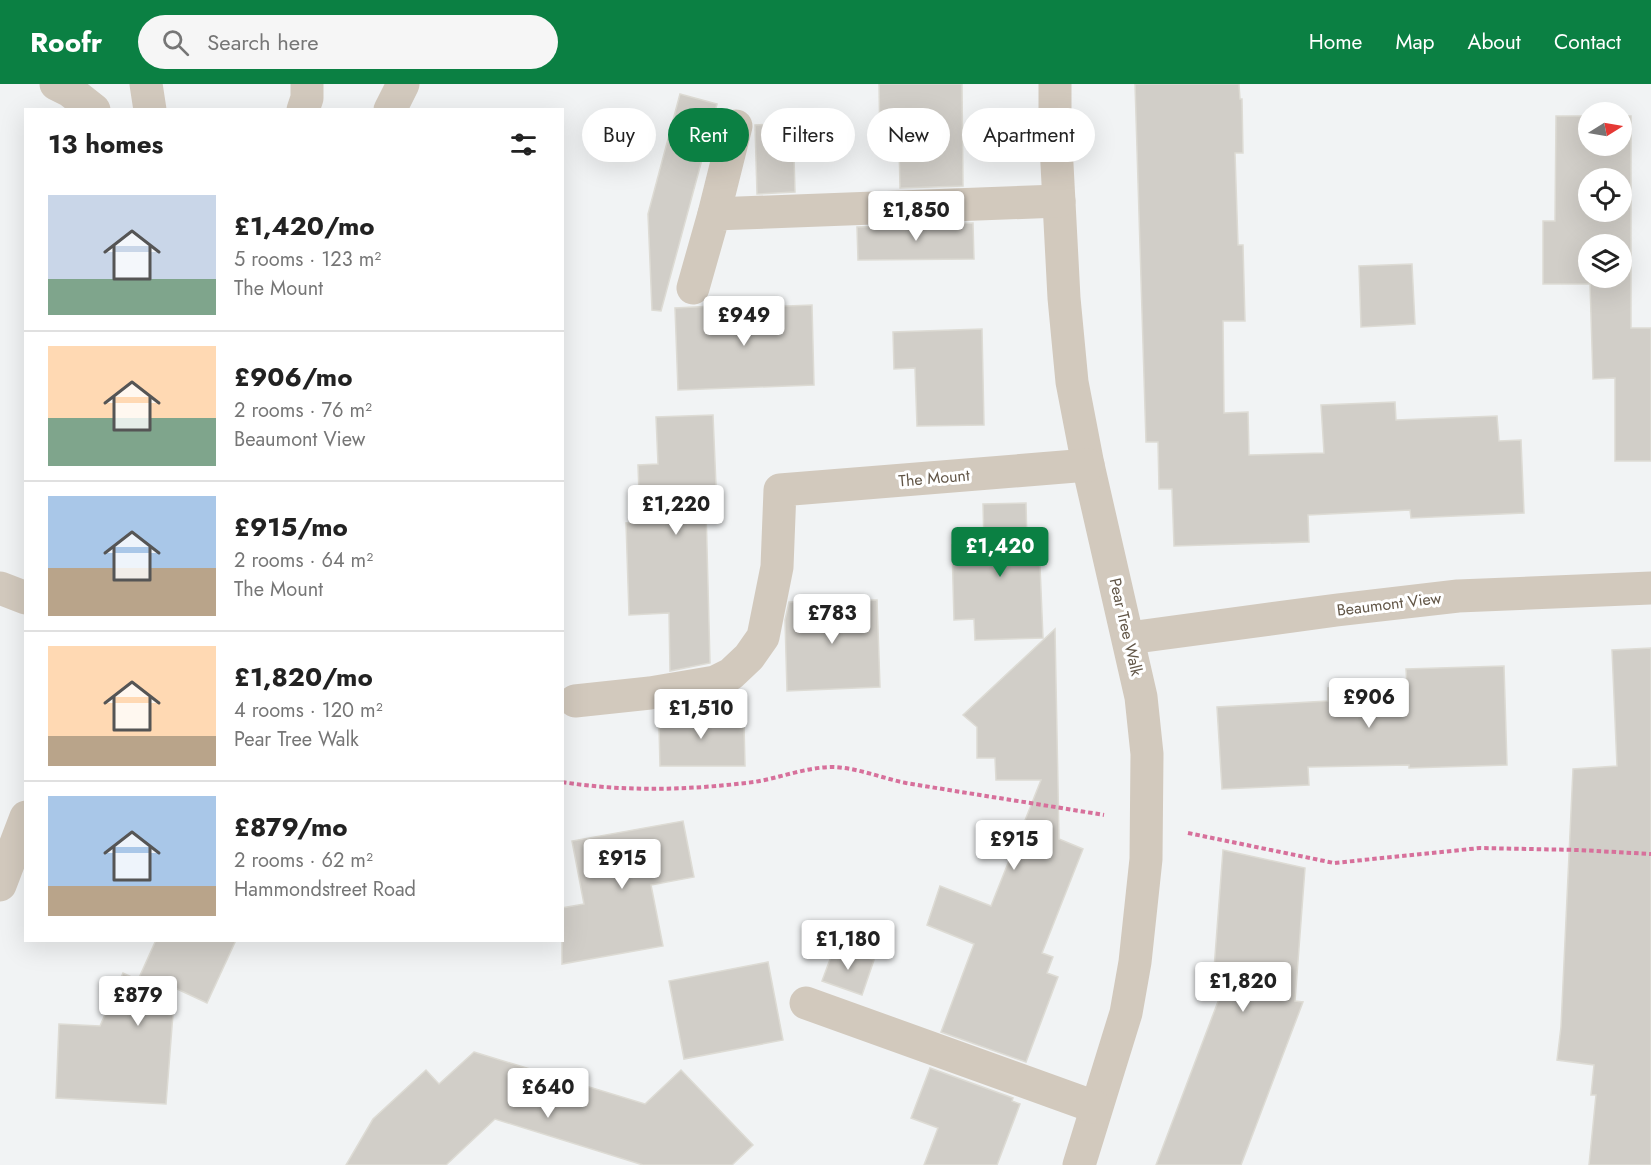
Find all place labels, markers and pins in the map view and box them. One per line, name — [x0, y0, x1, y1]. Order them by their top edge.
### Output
pin: £1,850 — [867, 191, 965, 242]
pin: £949 — [708, 296, 780, 347]
pin: £1,220 — [627, 485, 725, 536]
pin: £1,420 — [951, 527, 1049, 578]
pin: £783 — [796, 594, 868, 645]
pin: £906 — [1333, 678, 1405, 729]
pin: £1,510 — [652, 689, 750, 740]
pin: £915 — [978, 820, 1050, 871]
pin: £915 — [586, 839, 658, 890]
pin: £1,180 — [799, 920, 897, 971]
pin: £1,820 — [1194, 962, 1292, 1013]
pin: £879 — [102, 976, 174, 1027]
pin: £640 — [512, 1068, 584, 1119]

